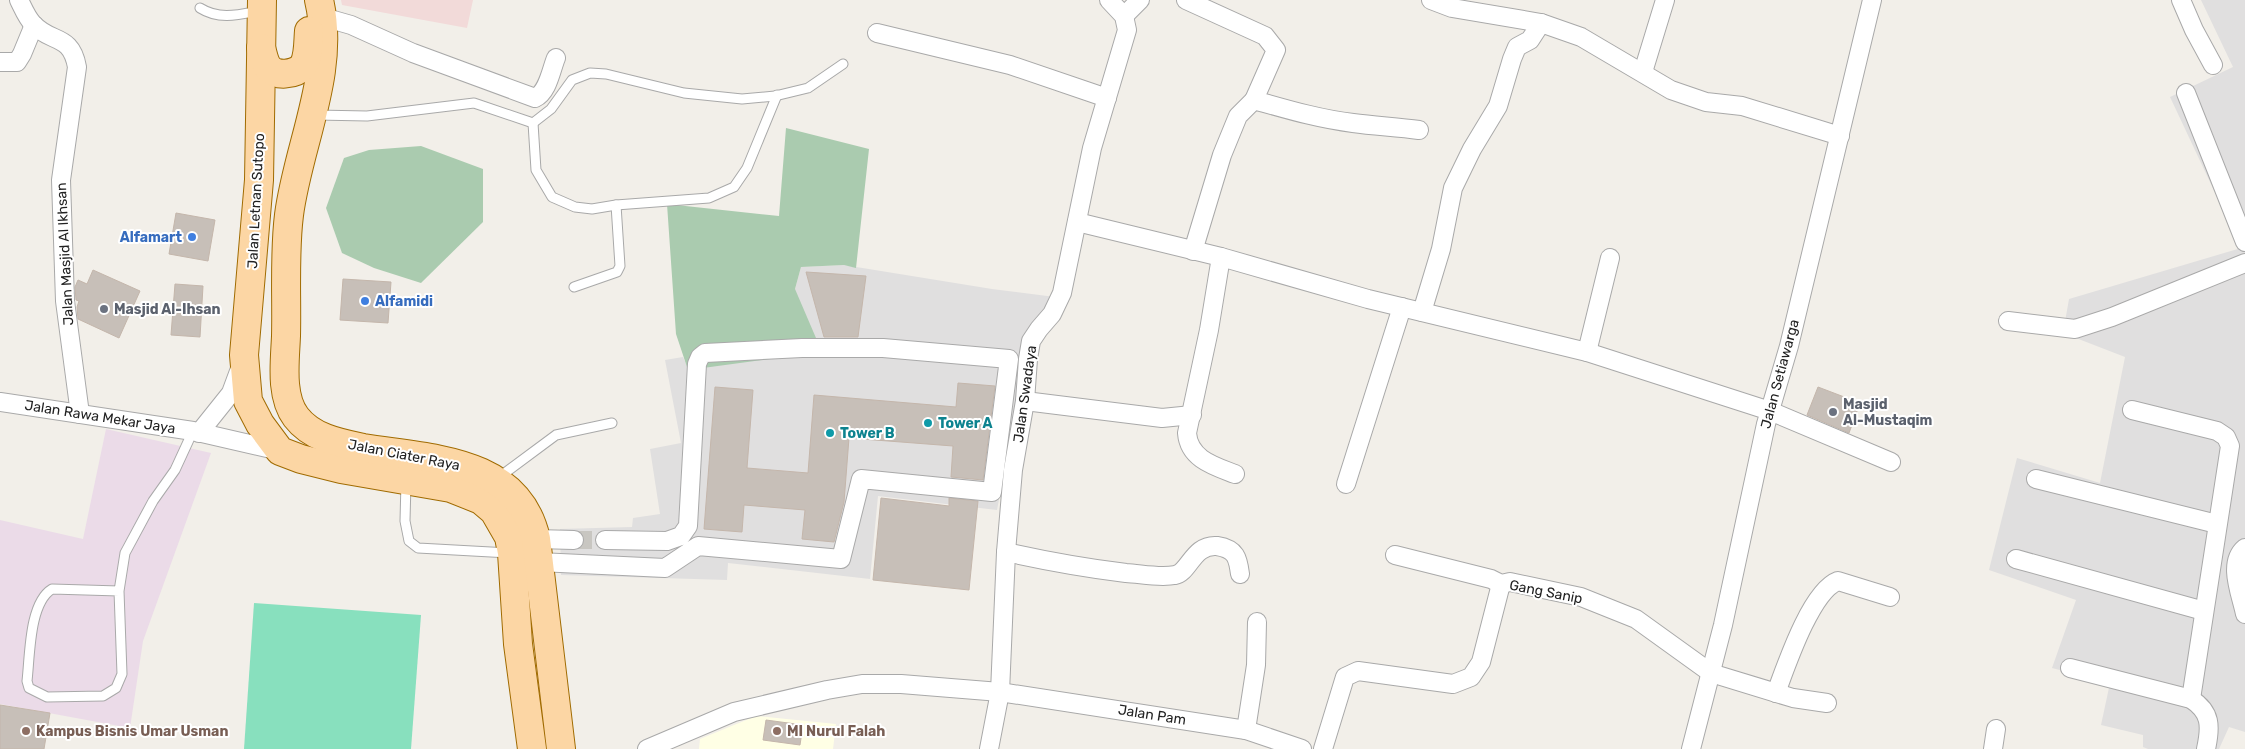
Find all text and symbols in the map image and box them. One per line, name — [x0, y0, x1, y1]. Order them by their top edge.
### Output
street label: Jalan Letnan Sutopo — [244, 133, 268, 269]
street label: Jalan Masjid Al Ikhsan — [53, 182, 77, 326]
place label: Alfamart — [120, 229, 182, 246]
marker: Alfamart — [186, 231, 198, 243]
place label: Alfamidi — [375, 293, 433, 310]
marker: Alfamidi — [359, 295, 371, 307]
place label: Masjid Al-Ihsan — [114, 301, 221, 318]
marker: Masjid Al-Ihsan — [98, 303, 110, 315]
street label: Jalan Setiawarga — [1757, 317, 1803, 431]
street label: Jalan Swadaya — [1010, 344, 1040, 444]
place label: Masjid Al-Mustaqim — [1843, 396, 1933, 429]
street label: Jalan Rawa Mekar Jaya — [23, 397, 177, 437]
marker: Masjid Al-Mustaqim — [1827, 406, 1839, 418]
place label: Tower A — [938, 415, 993, 432]
marker: Tower A — [922, 417, 934, 429]
place label: Tower B — [840, 425, 895, 442]
marker: Tower B — [824, 427, 836, 439]
street label: Jalan Ciater Raya — [347, 436, 461, 474]
street label: Gang Sanip — [1508, 577, 1584, 607]
street label: Jalan Pam — [1117, 701, 1187, 729]
place label: Kampus Bisnis Umar Usman — [36, 723, 228, 740]
place label: MI Nurul Falah — [787, 723, 885, 740]
marker: Kampus Bisnis Umar Usman — [20, 725, 32, 737]
marker: MI Nurul Falah — [771, 725, 783, 737]

